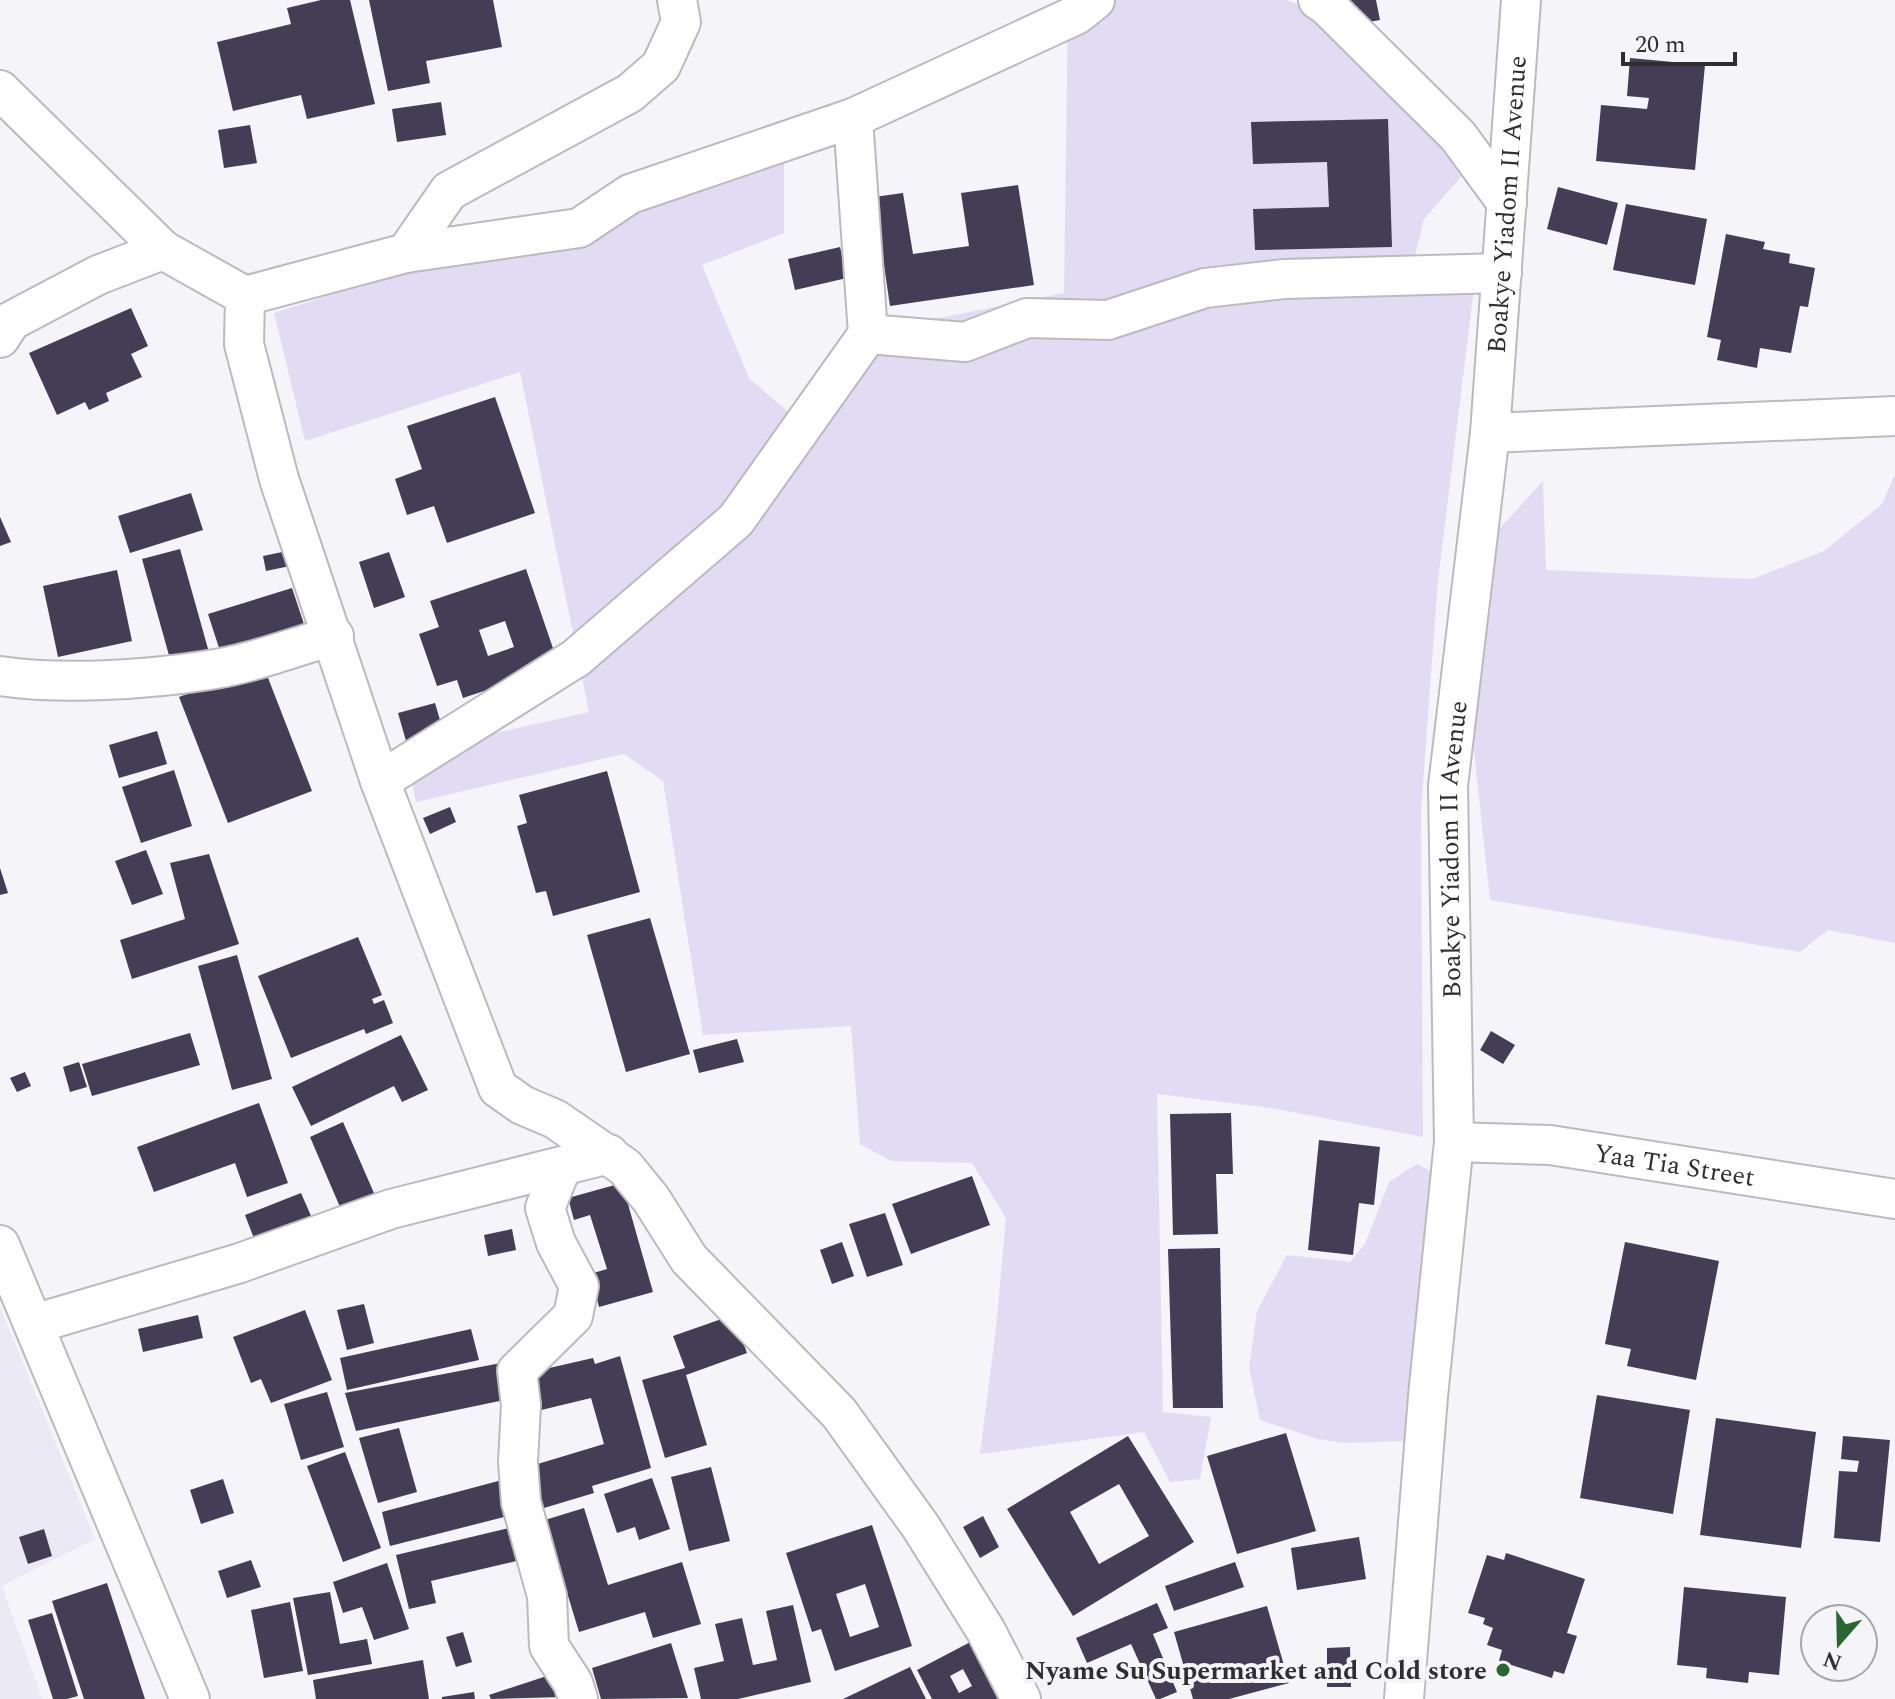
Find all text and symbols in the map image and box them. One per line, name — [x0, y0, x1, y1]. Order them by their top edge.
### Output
scale bar — [1623, 16, 1735, 66]
text: 20 m — [1635, 27, 1686, 63]
street label: Boakye Yiadom II Avenue — [1477, 54, 1538, 355]
street label: Boakye Yiadom II Avenue — [1429, 698, 1479, 999]
street label: Yaa Tia Street — [1591, 1133, 1757, 1198]
north arrow — [1799, 1603, 1879, 1683]
text: N — [1819, 1642, 1847, 1679]
place label: Nyame Su Supermarket and Cold store — [1025, 1651, 1487, 1691]
marker: Nyame Su Supermarket and Cold store — [1494, 1661, 1512, 1679]

